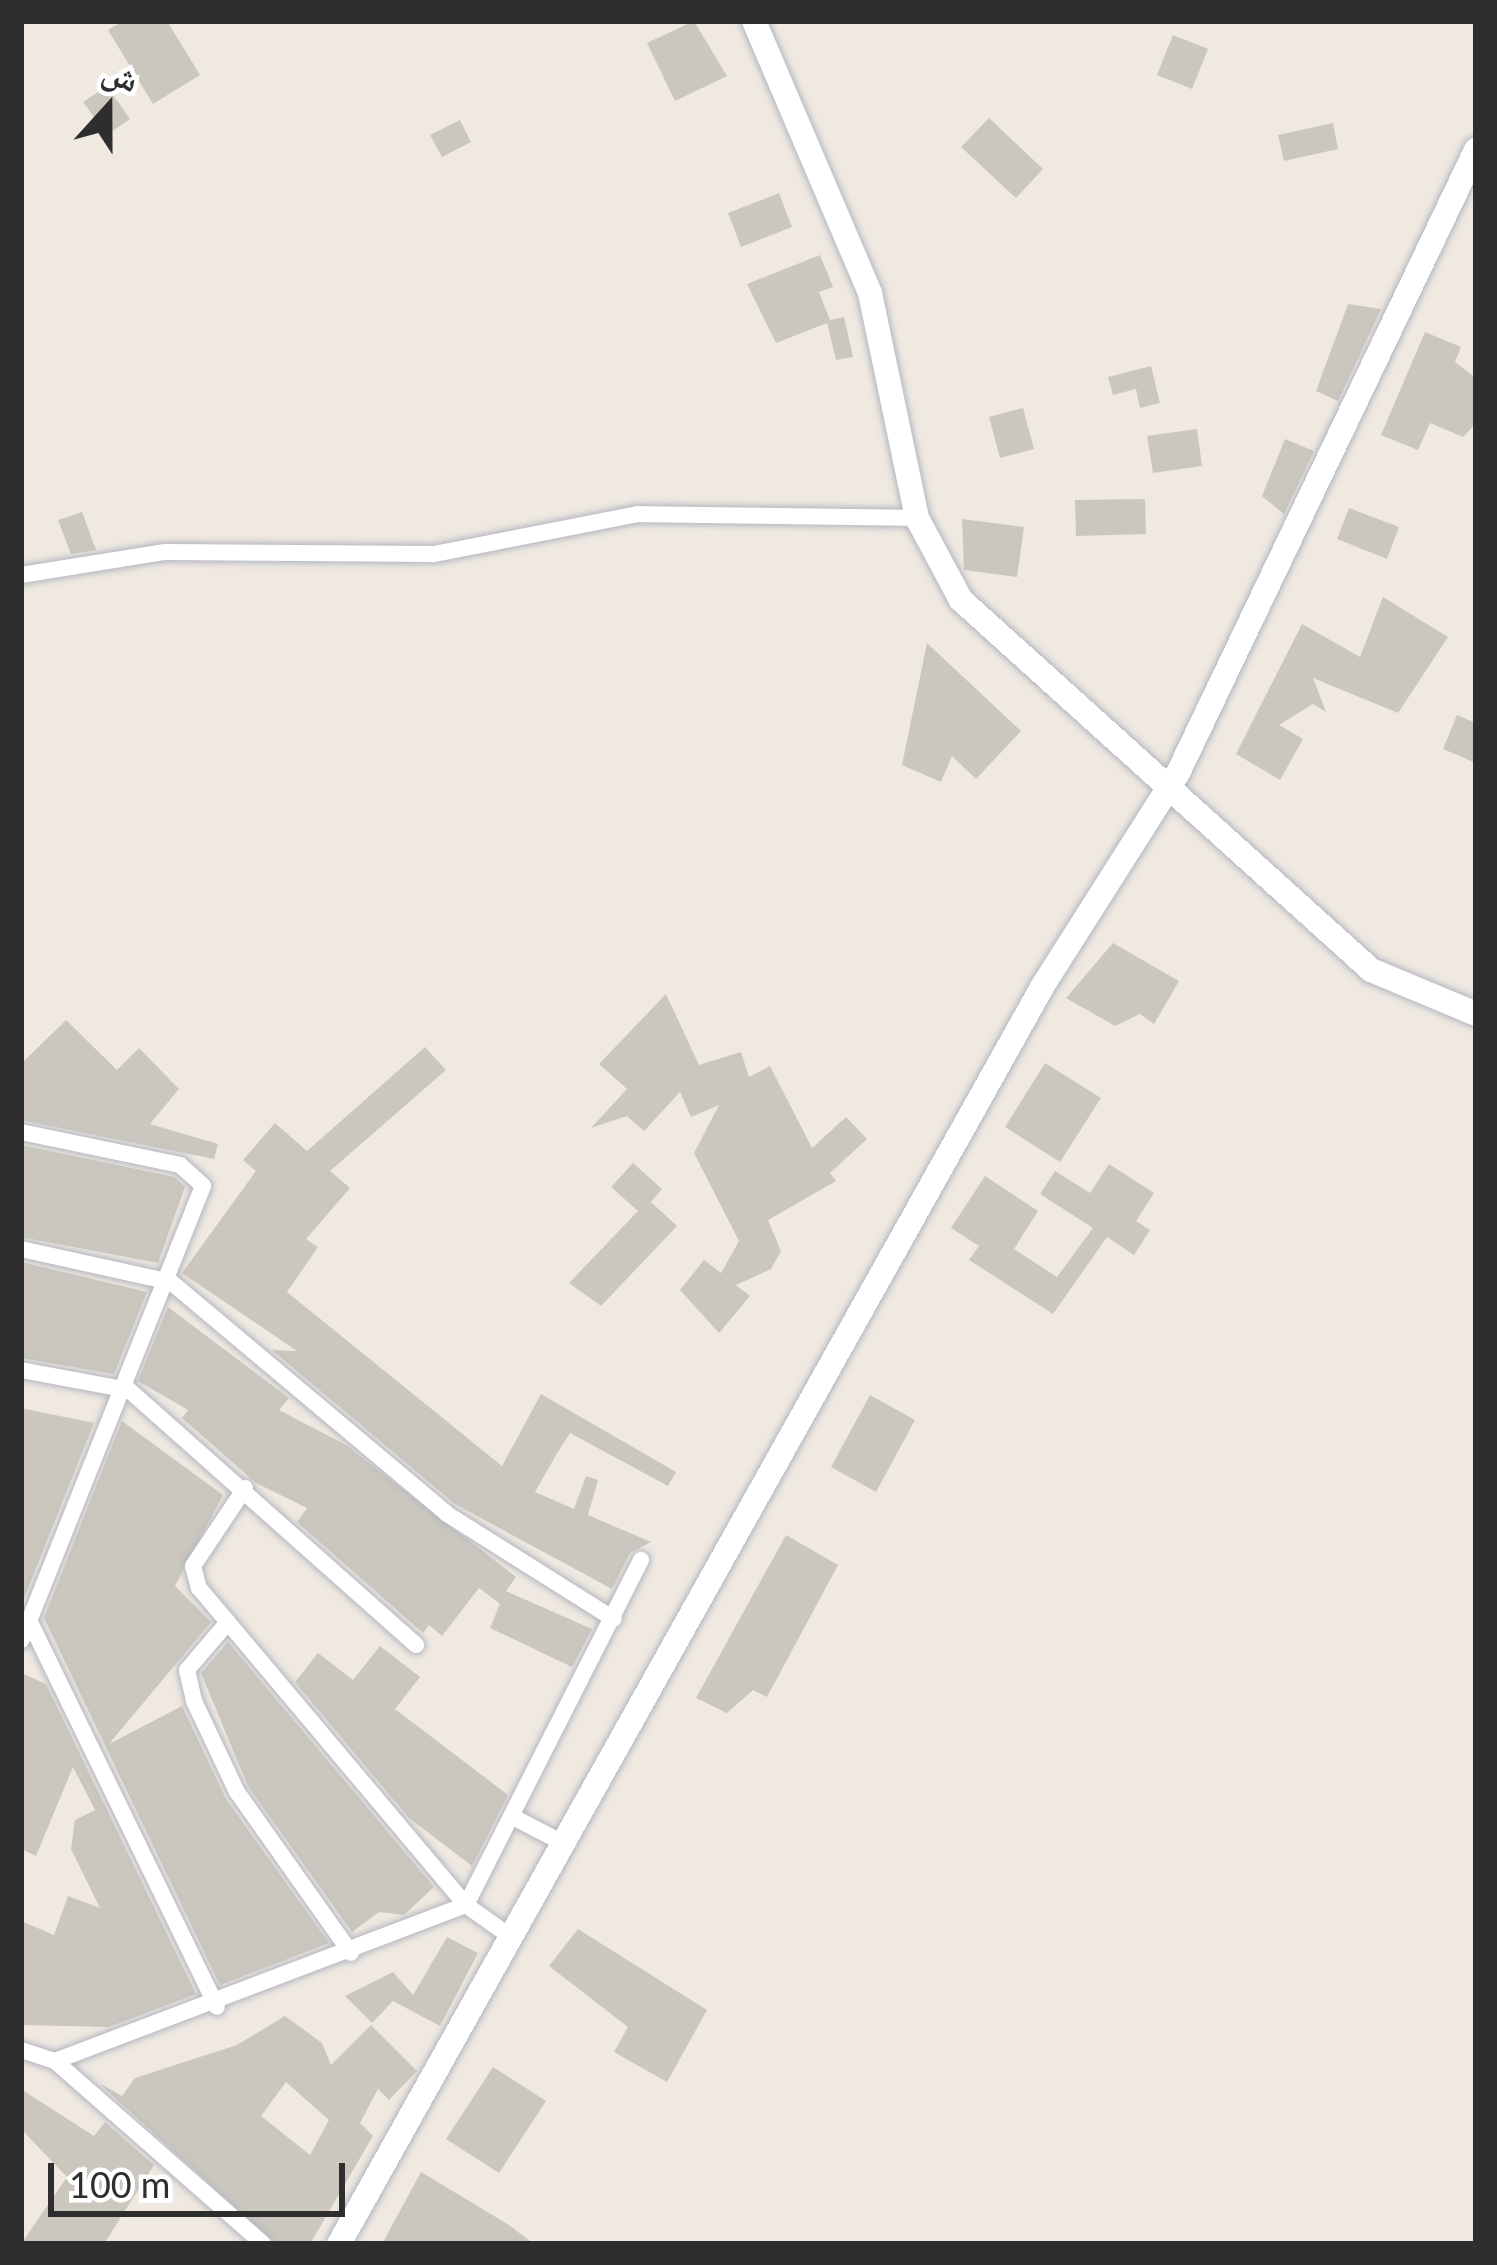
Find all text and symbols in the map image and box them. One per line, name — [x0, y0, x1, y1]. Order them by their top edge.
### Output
north arrow — [48, 48, 168, 168]
text: ش — [97, 49, 144, 99]
scale bar — [54, 2139, 351, 2213]
text: 100 m — [69, 2162, 170, 2206]

